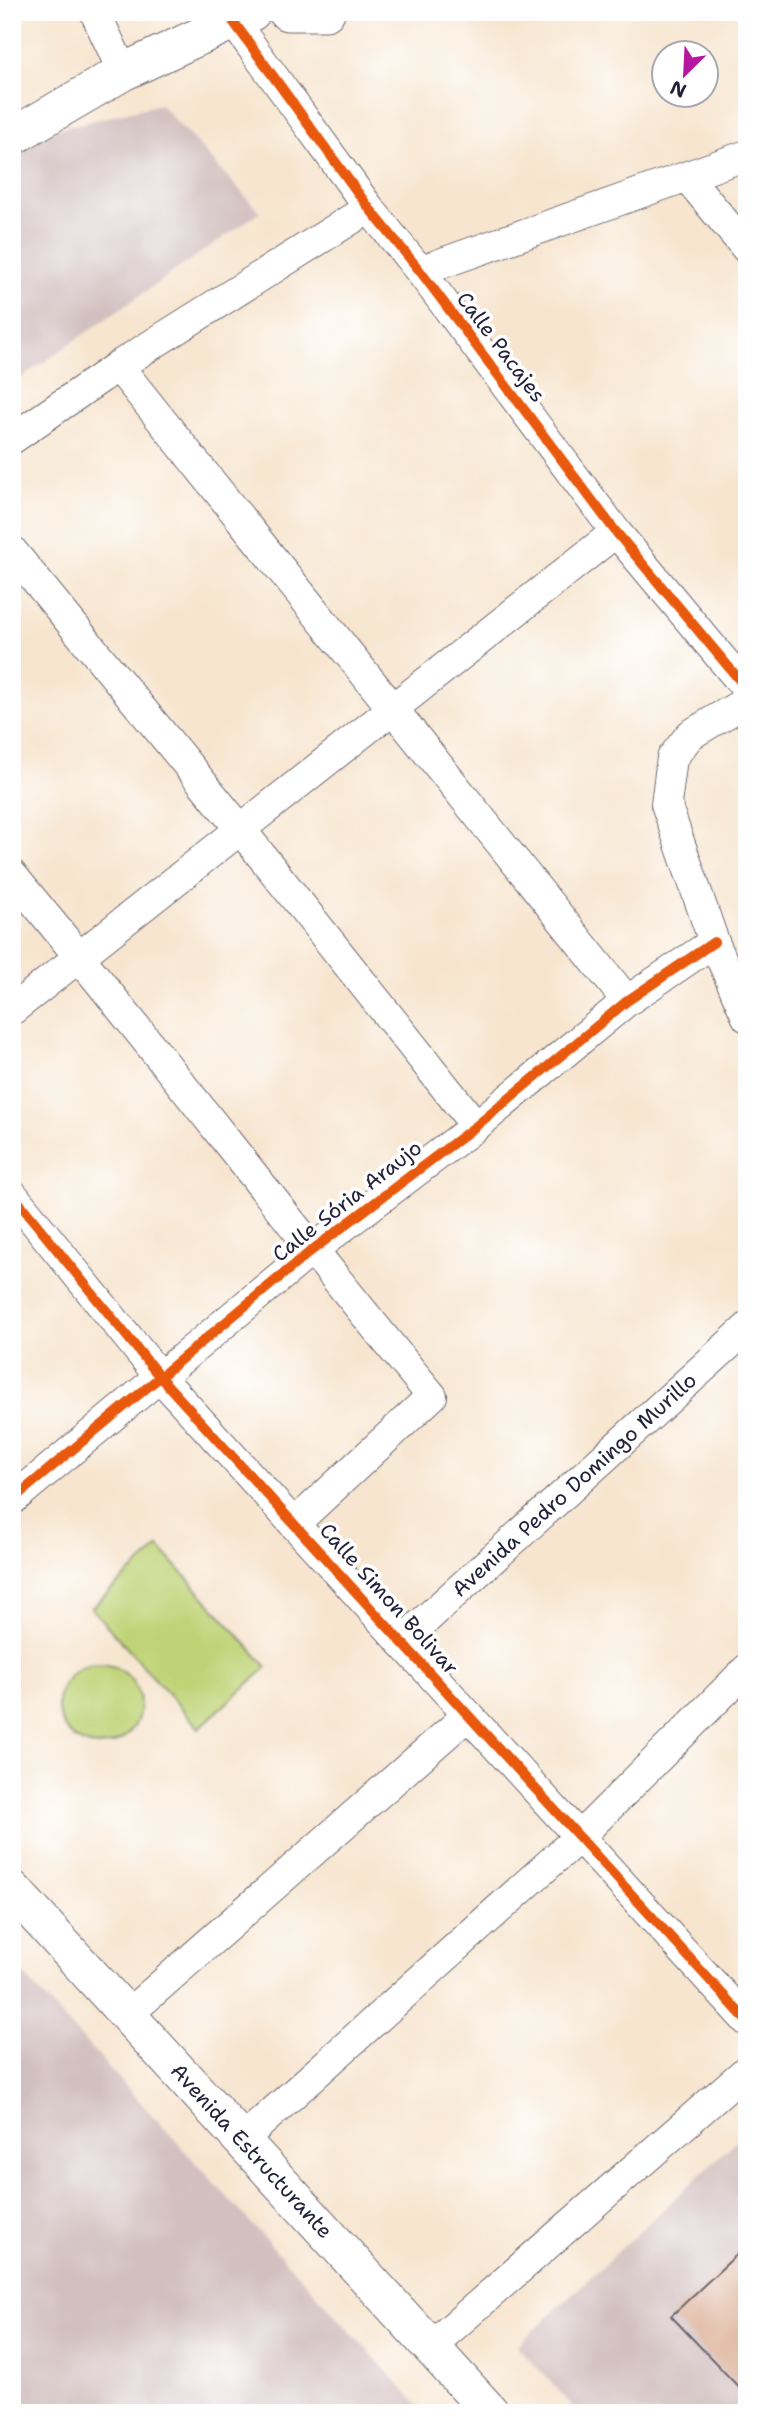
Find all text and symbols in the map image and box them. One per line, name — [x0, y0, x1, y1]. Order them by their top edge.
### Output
north arrow — [650, 38, 720, 108]
text: N — [666, 75, 690, 104]
street label: Calle Pacajes — [450, 286, 552, 408]
street label: Calle Sória Araujo — [266, 1134, 428, 1268]
street label: Avenida Pedro Domingo Murillo — [446, 1366, 703, 1603]
street label: Calle Simon Bolivar — [313, 1517, 465, 1681]
street label: Avenida Estructurante — [164, 2057, 339, 2245]

